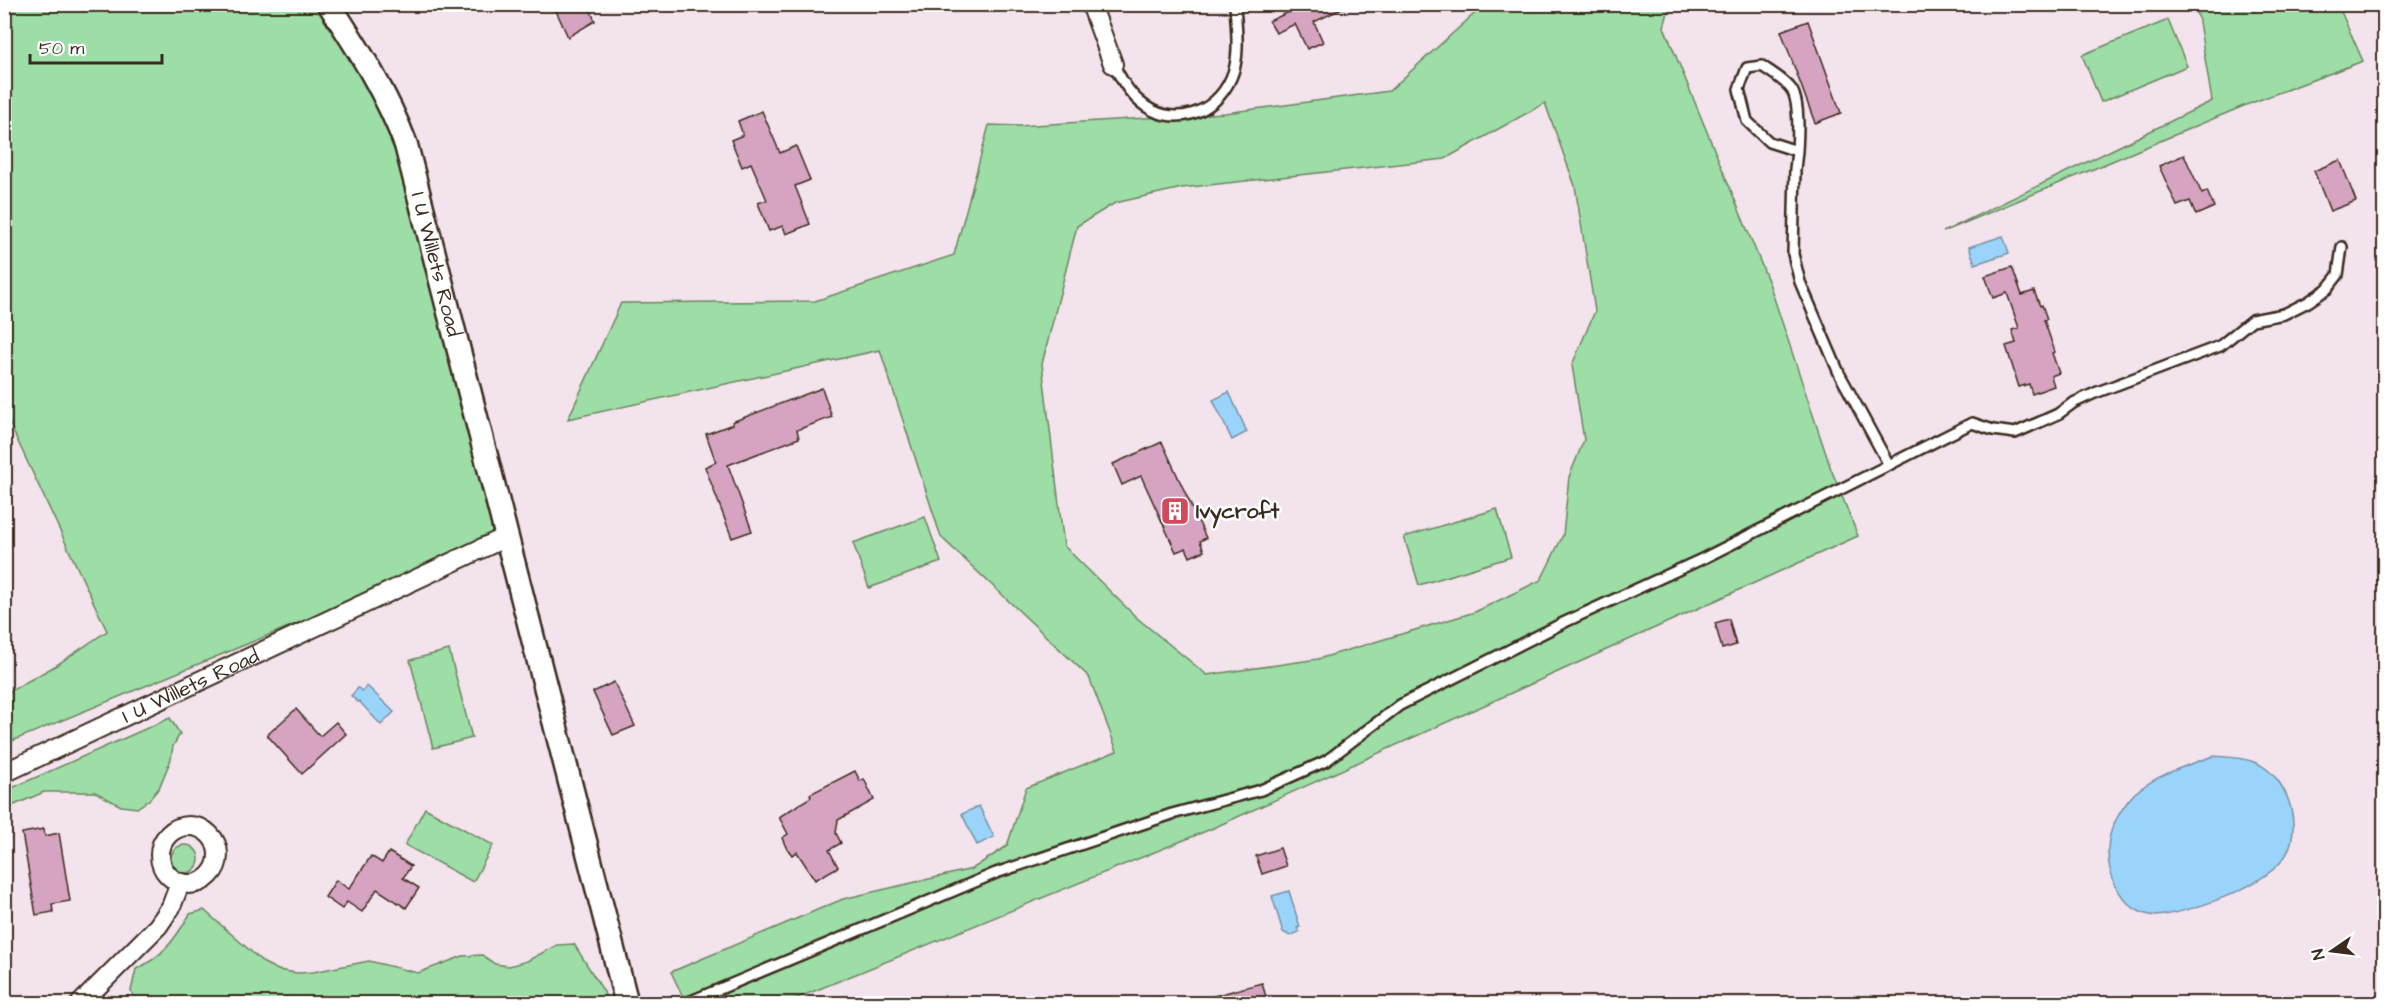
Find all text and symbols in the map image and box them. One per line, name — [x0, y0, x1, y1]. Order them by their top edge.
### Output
scale bar — [30, 27, 162, 65]
text: 50 m — [39, 36, 84, 61]
street label: I U Willets Road — [404, 189, 469, 340]
building icon: Ivycroft — [1159, 495, 1191, 527]
place label: Ivycroft — [1196, 497, 1280, 529]
street label: I U Willets Road — [117, 641, 264, 730]
north arrow — [2302, 921, 2362, 981]
text: N — [2307, 947, 2330, 962]

